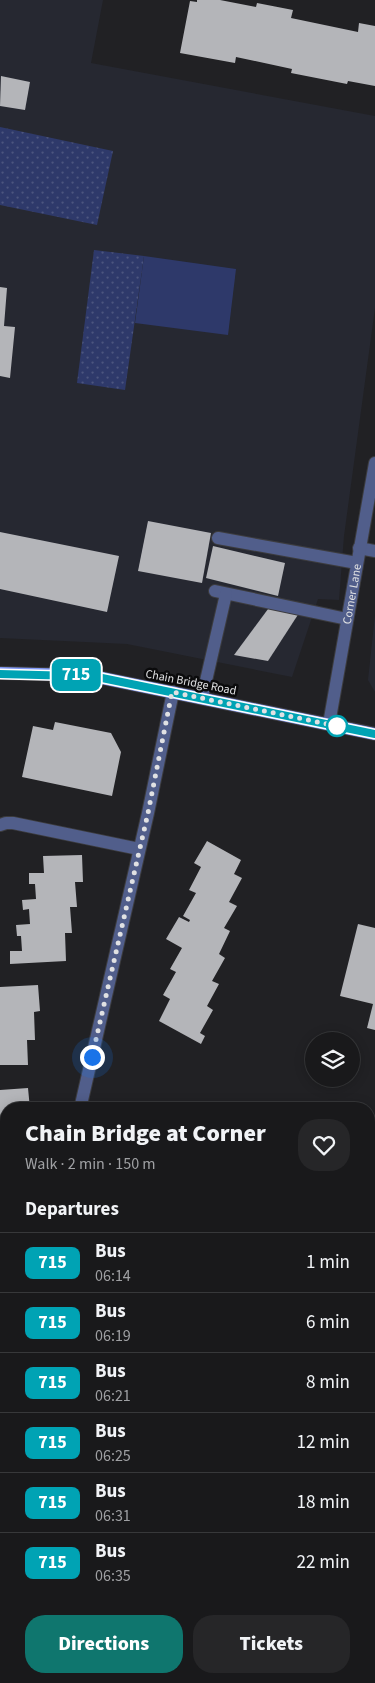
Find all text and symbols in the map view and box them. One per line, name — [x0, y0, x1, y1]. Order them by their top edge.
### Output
street label: Corner Lane — [339, 562, 366, 626]
line badge: 715 — [47, 659, 105, 691]
text: 715 — [62, 662, 90, 687]
street label: Chain Bridge Road — [144, 665, 238, 700]
unlabelled marker — [326, 715, 348, 737]
map controls — [305, 1032, 360, 1087]
button: layers — [305, 1032, 360, 1087]
your location — [80, 1045, 105, 1070]
text: Chain Bridge at Corner — [25, 1116, 266, 1151]
button: heart — [298, 1119, 350, 1171]
text: Walk · 2 min · 150 m — [25, 1153, 156, 1175]
text: Departures — [25, 1196, 119, 1223]
text: Bus — [95, 1238, 126, 1265]
text: 1 min — [306, 1249, 350, 1276]
text: 715 — [38, 1250, 67, 1275]
text: 06:14 — [95, 1265, 131, 1287]
text: Bus — [95, 1298, 126, 1325]
text: 6 min — [306, 1309, 350, 1336]
text: 715 — [38, 1310, 67, 1335]
text: 06:19 — [95, 1325, 131, 1347]
text: Bus — [95, 1358, 126, 1385]
text: 8 min — [306, 1369, 350, 1396]
text: 715 — [38, 1370, 67, 1395]
text: 06:21 — [95, 1385, 131, 1407]
text: Bus — [95, 1418, 126, 1445]
text: 12 min — [296, 1429, 350, 1456]
text: 715 — [38, 1430, 67, 1455]
text: 06:25 — [95, 1445, 131, 1467]
text: Bus — [95, 1478, 126, 1505]
text: 18 min — [296, 1489, 350, 1516]
text: 715 — [38, 1490, 67, 1515]
text: 06:31 — [95, 1505, 131, 1527]
text: Bus — [95, 1538, 126, 1565]
text: 22 min — [296, 1549, 350, 1576]
text: 715 — [38, 1550, 67, 1575]
text: 06:35 — [95, 1565, 131, 1587]
button: Directions — [25, 1615, 183, 1673]
button: Tickets — [193, 1615, 350, 1673]

